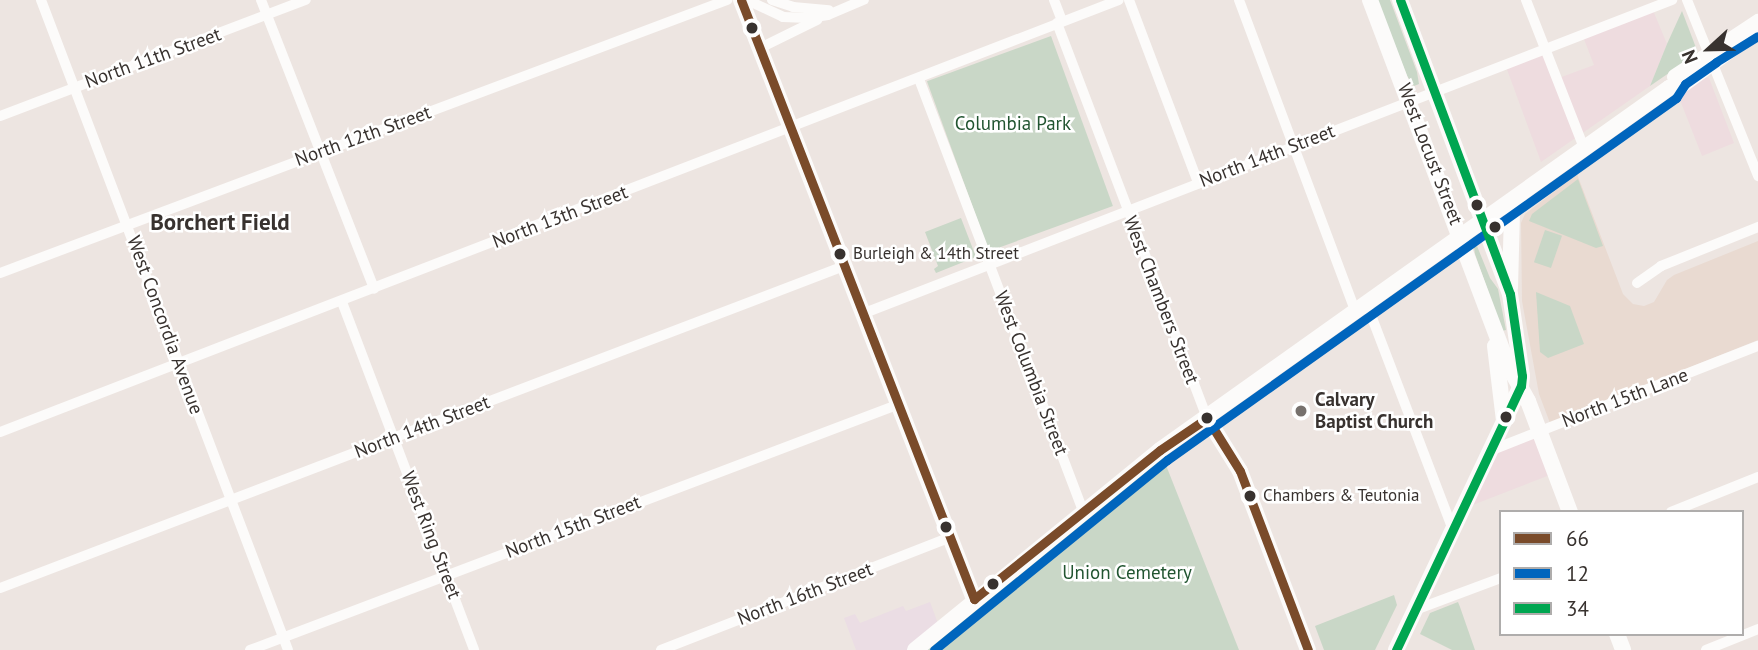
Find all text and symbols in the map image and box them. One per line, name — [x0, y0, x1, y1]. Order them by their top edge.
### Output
north arrow — [1674, 14, 1744, 84]
unlabelled marker — [745, 21, 759, 35]
street label: North 11th Street — [82, 23, 224, 93]
text: N — [1676, 47, 1703, 67]
street label: West Locust Street — [1393, 80, 1467, 228]
street label: North 12th Street — [292, 101, 434, 171]
park label: Columbia Park — [955, 113, 1071, 135]
street label: North 14th Street — [1196, 120, 1338, 192]
street label: North 13th Street — [489, 181, 631, 253]
unlabelled marker — [1470, 198, 1484, 212]
district label: Borchert Field — [150, 208, 290, 236]
street label: West Chambers Street — [1118, 213, 1204, 387]
unlabelled marker — [1488, 220, 1502, 234]
street label: West Concordia Avenue — [122, 232, 208, 418]
place label: Burleigh & 14th Street — [853, 244, 1019, 264]
marker: Burleigh & 14th Street — [833, 247, 847, 261]
street label: West Columbia Street — [989, 288, 1073, 458]
street label: North 15th Lane — [1559, 363, 1691, 433]
place label: Calvary Baptist Church — [1315, 389, 1434, 433]
street label: North 14th Street — [351, 391, 493, 463]
marker: Calvary Baptist Church — [1293, 403, 1309, 419]
unlabelled marker — [1499, 410, 1513, 424]
unlabelled marker — [1200, 411, 1214, 425]
street label: West Ring Street — [396, 468, 466, 602]
place label: Chambers & Teutonia — [1263, 486, 1420, 506]
marker: Chambers & Teutonia — [1243, 489, 1257, 503]
street label: North 15th Street — [502, 491, 644, 563]
legend — [1499, 510, 1744, 636]
unlabelled marker — [939, 520, 953, 534]
text: 66 — [1566, 525, 1589, 552]
street label: North 16th Street — [734, 558, 876, 630]
text: 12 — [1566, 560, 1589, 587]
park label: Union Cemetery — [1062, 562, 1192, 584]
unlabelled marker — [986, 577, 1000, 591]
text: 34 — [1566, 595, 1589, 622]

